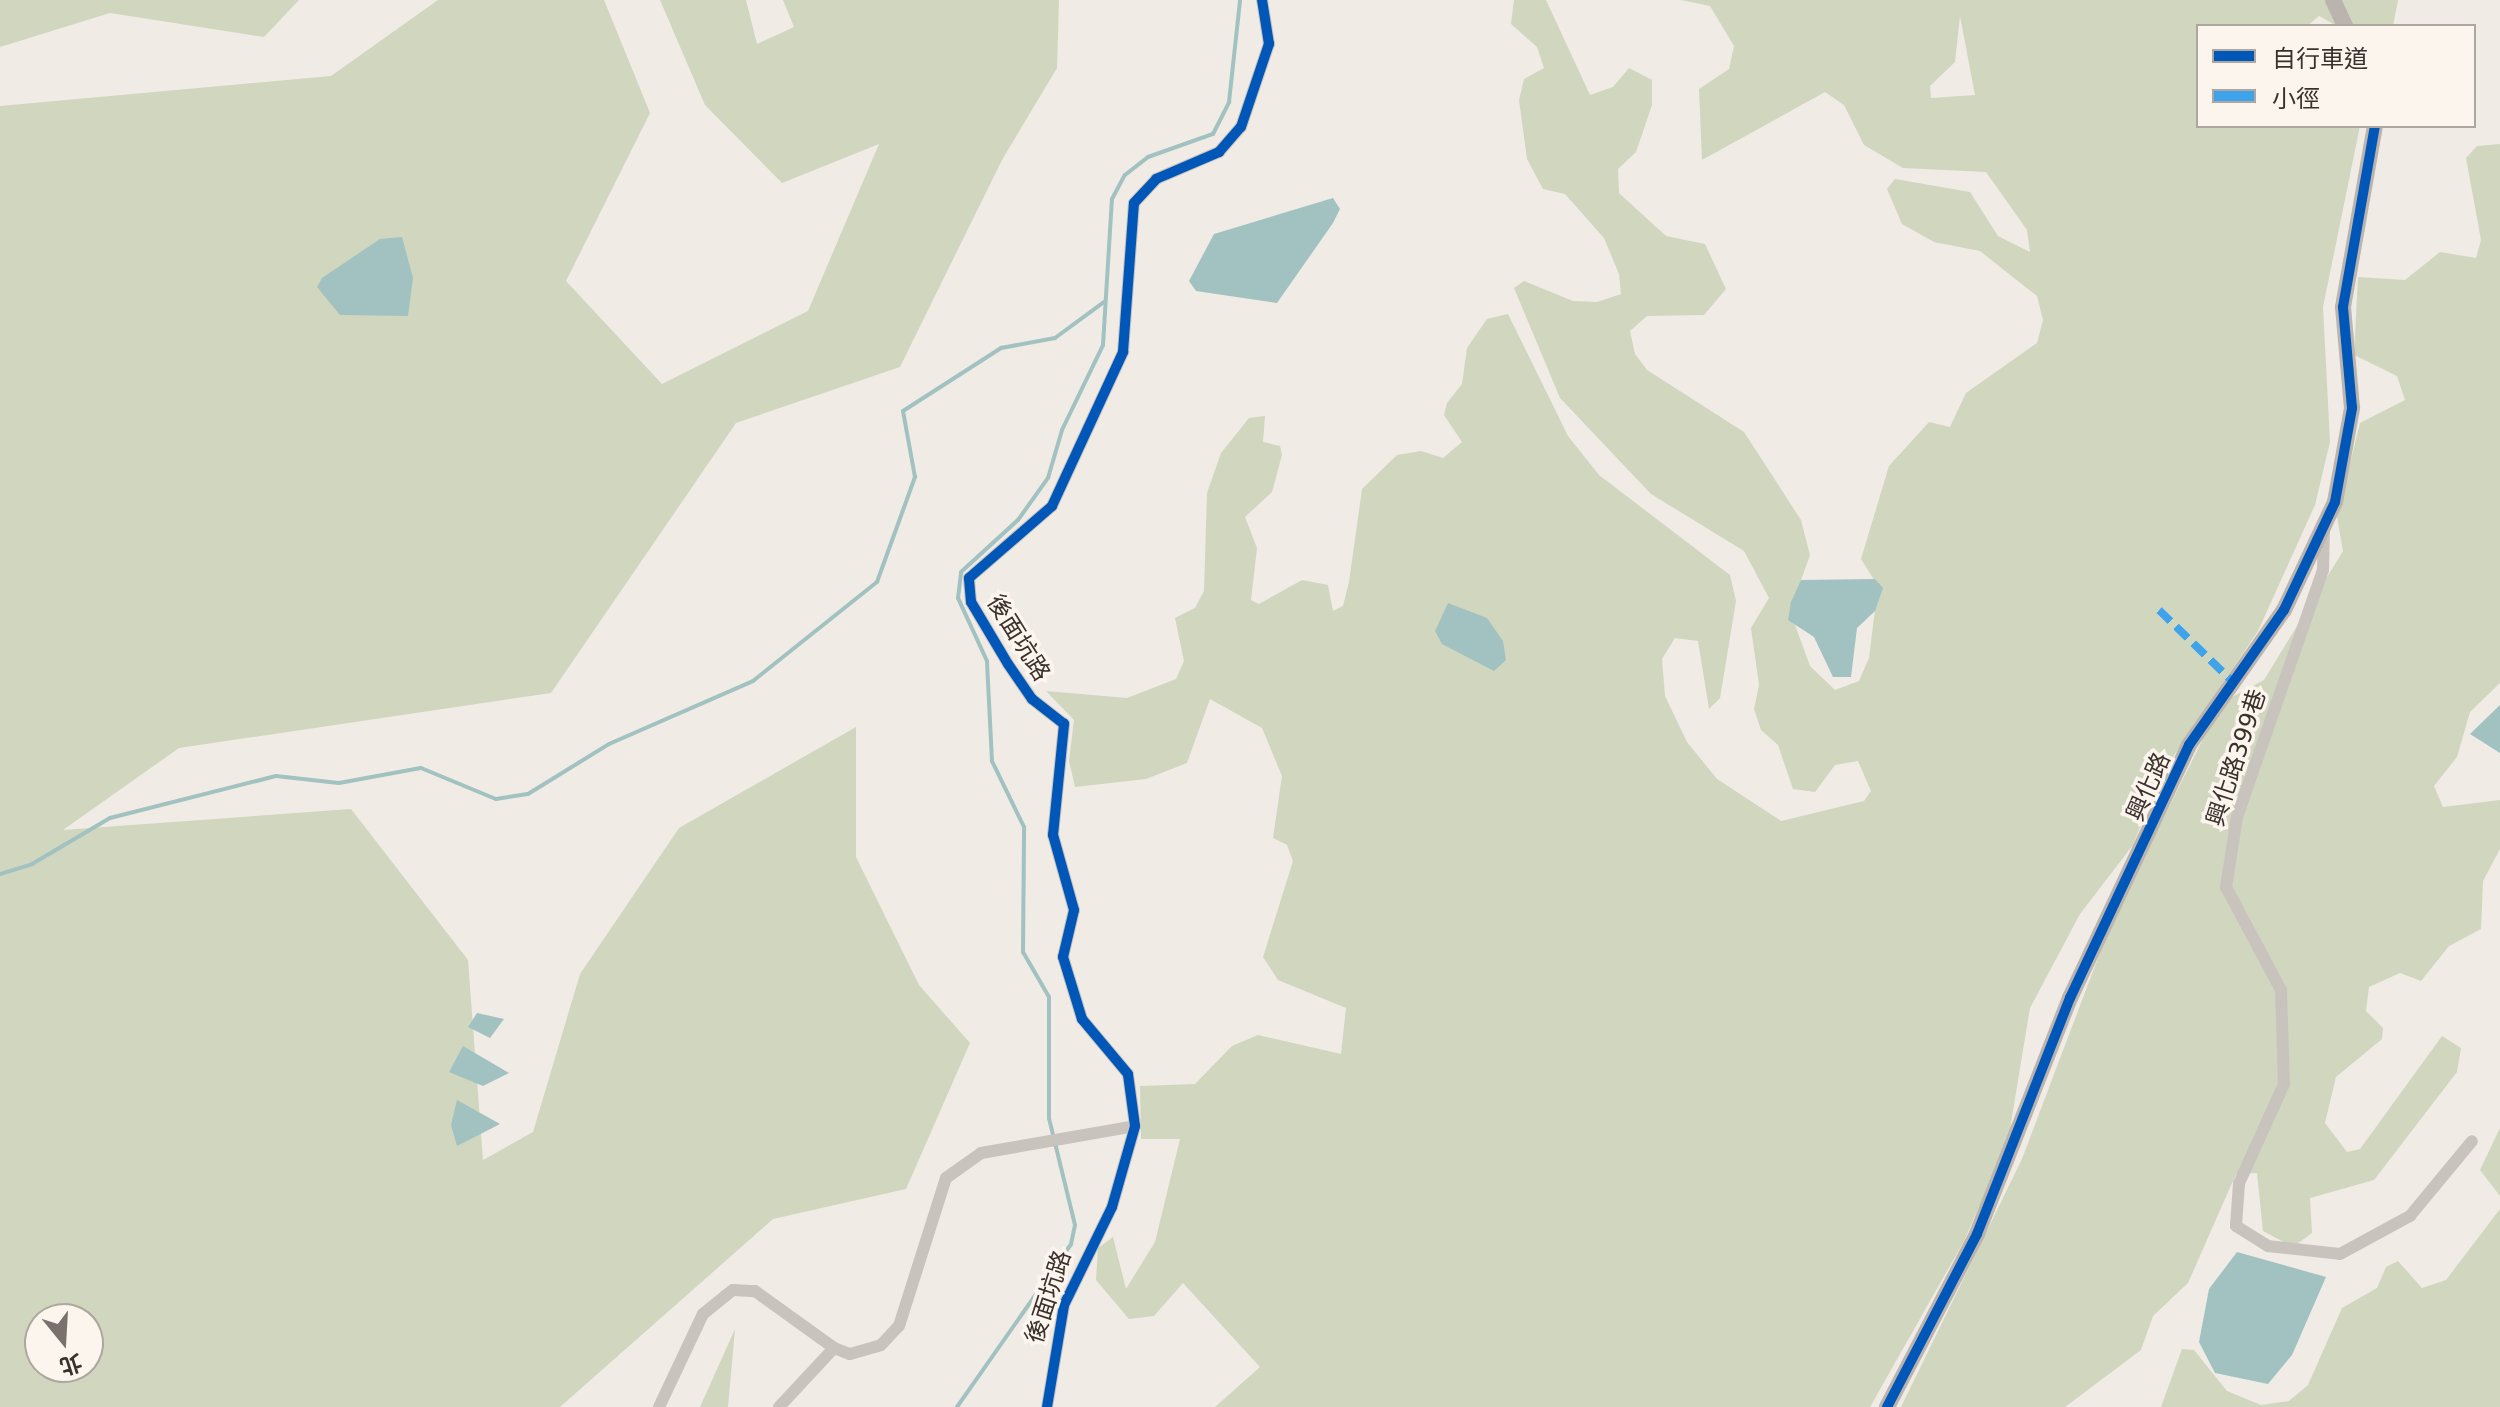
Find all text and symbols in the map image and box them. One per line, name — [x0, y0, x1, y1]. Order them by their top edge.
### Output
legend — [2196, 24, 2476, 128]
text: 自行車道 — [2272, 45, 2368, 73]
text: 小徑 — [2272, 85, 2320, 113]
street label: 後面坑路 — [980, 590, 1056, 686]
street label: 興化路399巷 — [2201, 686, 2273, 830]
street label: 興化路 — [2121, 748, 2177, 826]
street label: 後面坑路 — [1020, 1247, 1078, 1347]
north arrow — [24, 1303, 104, 1383]
text: 北 — [57, 1349, 85, 1380]

